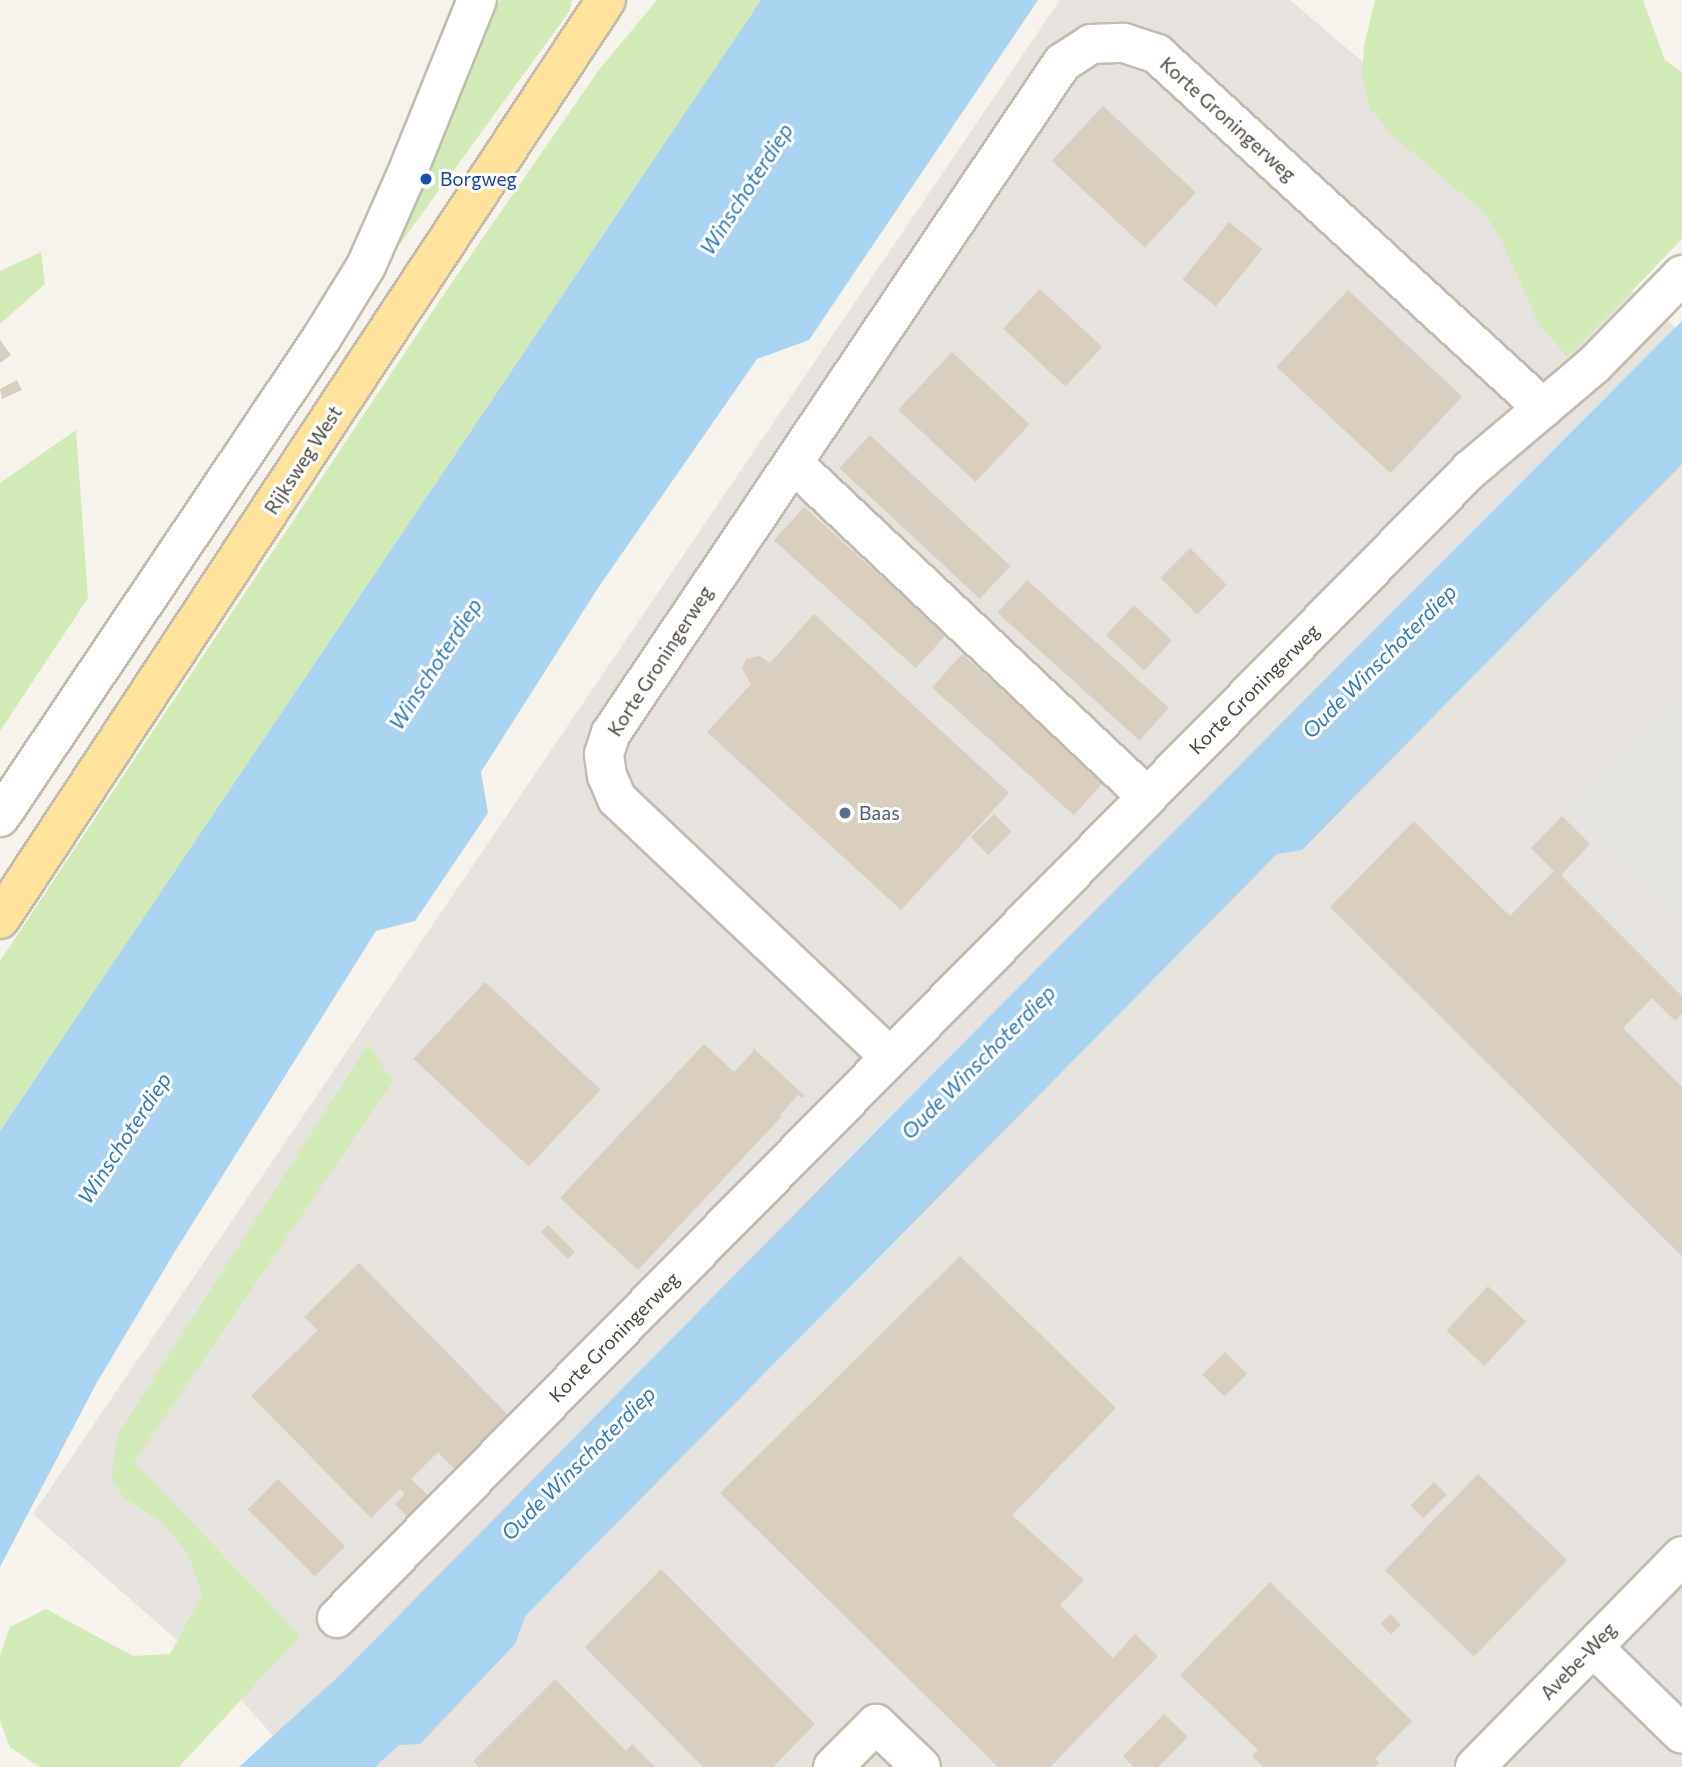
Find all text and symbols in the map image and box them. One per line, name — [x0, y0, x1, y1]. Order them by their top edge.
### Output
street label: Korte Groningerweg — [1156, 52, 1300, 186]
water label: Winschoterdiep — [694, 119, 798, 259]
place label: Borgweg — [440, 168, 517, 190]
marker: Borgweg — [418, 171, 434, 187]
street label: Rijksweg West — [260, 402, 346, 518]
water label: Oude Winschoterdiep — [1297, 579, 1461, 743]
street label: Korte Groningerweg — [603, 582, 717, 740]
water label: Winschoterdiep — [383, 594, 487, 734]
street label: Korte Groningerweg — [1184, 619, 1324, 759]
place label: Baas — [859, 802, 900, 824]
marker: Baas — [837, 805, 853, 821]
water label: Oude Winschoterdiep — [896, 980, 1060, 1144]
water label: Winschoterdiep — [72, 1068, 176, 1208]
street label: Korte Groningerweg — [544, 1267, 684, 1407]
water label: Oude Winschoterdiep — [496, 1381, 660, 1545]
street label: Avebe-Weg — [1536, 1618, 1620, 1704]

